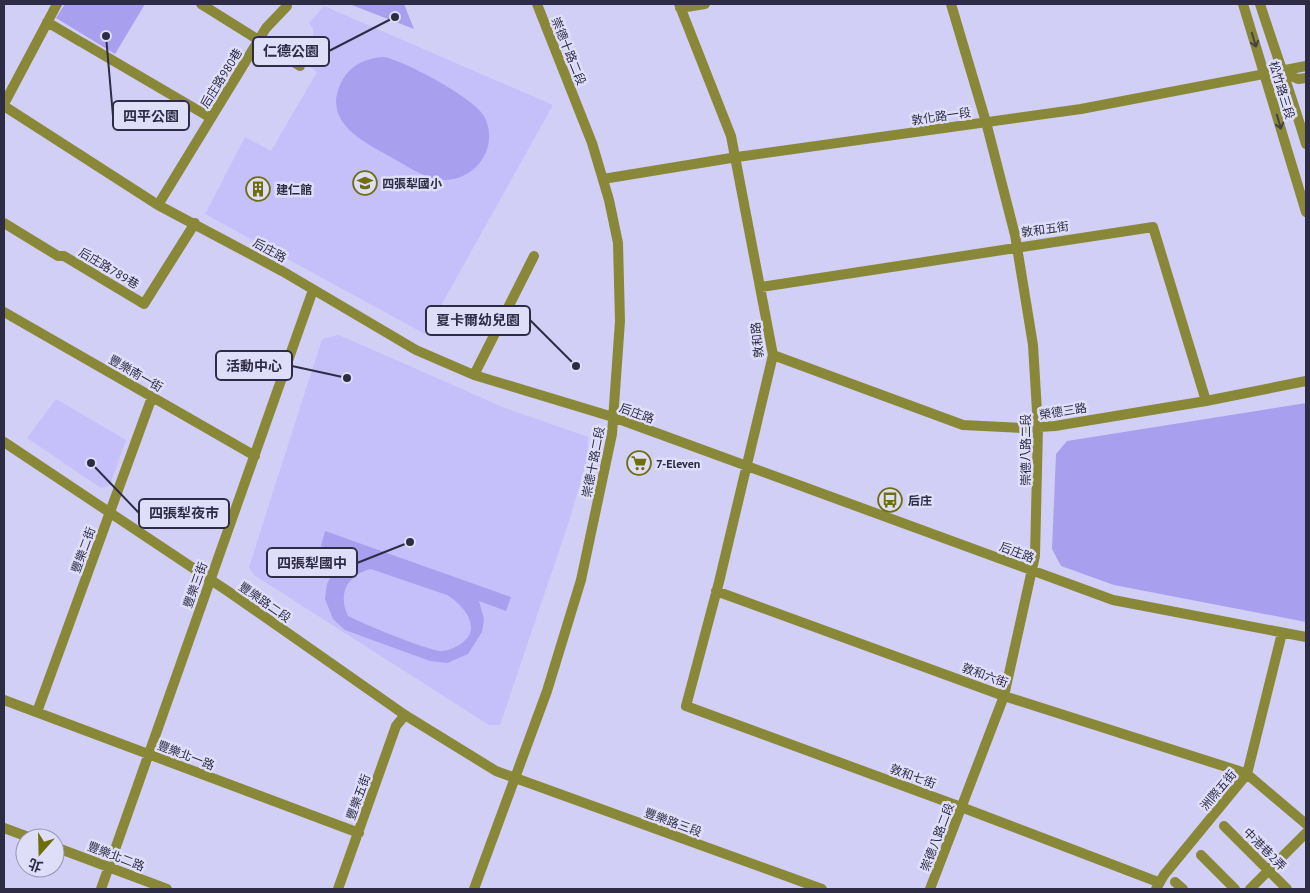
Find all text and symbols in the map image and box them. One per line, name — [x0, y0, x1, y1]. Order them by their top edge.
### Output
street label: 崇德十路二段 — [549, 15, 589, 87]
one-way arrow — [1249, 31, 1259, 47]
callout: 仁德公園 — [253, 37, 329, 66]
text: 仁德公園 — [263, 42, 319, 60]
street label: 后庄路980巷 — [197, 45, 245, 111]
street label: 松竹路三段 — [1266, 59, 1298, 121]
callout: 四平公園 — [113, 101, 189, 130]
street label: 敦化路一段 — [910, 104, 972, 128]
text: 四平公園 — [123, 107, 179, 125]
one-way arrow — [1275, 114, 1285, 130]
school or university icon: 四張犁國小 — [352, 170, 378, 196]
building icon: 建仁館 — [245, 176, 271, 202]
place label: 四張犁國小 — [382, 176, 442, 191]
place label: 建仁館 — [276, 182, 312, 197]
street label: 敦和五街 — [1020, 218, 1070, 240]
street label: 后庄路 — [251, 235, 289, 265]
street label: 后庄路789巷 — [76, 244, 142, 292]
callout: 夏卡爾幼兒園 — [426, 306, 530, 335]
text: 夏卡爾幼兒園 — [436, 311, 520, 329]
street label: 敦和路 — [748, 321, 766, 359]
callout: 活動中心 — [216, 351, 292, 380]
street label: 豐樂南一街 — [106, 352, 166, 394]
text: 活動中心 — [226, 357, 282, 375]
street label: 后庄路 — [618, 400, 656, 426]
street label: 榮德三路 — [1038, 400, 1088, 422]
street label: 崇德八路二段 — [1018, 414, 1033, 486]
street label: 崇德十路二段 — [579, 425, 607, 499]
supermarket icon: 7-Eleven — [626, 450, 652, 476]
place label: 7-Eleven — [656, 456, 700, 471]
bus stop icon: 后庄 — [877, 487, 903, 513]
place label: 后庄 — [908, 493, 932, 508]
callout: 四張犁夜市 — [139, 499, 229, 528]
text: 四張犁夜市 — [149, 504, 219, 522]
street label: 豐樂二街 — [68, 525, 98, 575]
street label: 后庄路 — [998, 539, 1036, 565]
callout: 四張犁國中 — [267, 548, 357, 577]
text: 四張犁國中 — [277, 554, 347, 572]
street label: 豐樂三街 — [180, 560, 210, 610]
street label: 豐樂路二段 — [236, 579, 294, 625]
street label: 敦和六街 — [960, 660, 1010, 690]
street label: 豐樂北一路 — [155, 737, 217, 773]
street label: 敦和七街 — [888, 761, 938, 791]
street label: 洲際五街 — [1197, 767, 1239, 813]
street label: 豐樂五街 — [343, 772, 373, 822]
street label: 崇德八路二段 — [917, 801, 957, 873]
street label: 豐樂路三段 — [642, 805, 704, 839]
street label: 中港巷2弄 — [1240, 824, 1290, 874]
north arrow — [15, 828, 65, 878]
street label: 豐樂北二路 — [85, 838, 147, 874]
text: 北 — [26, 854, 45, 876]

